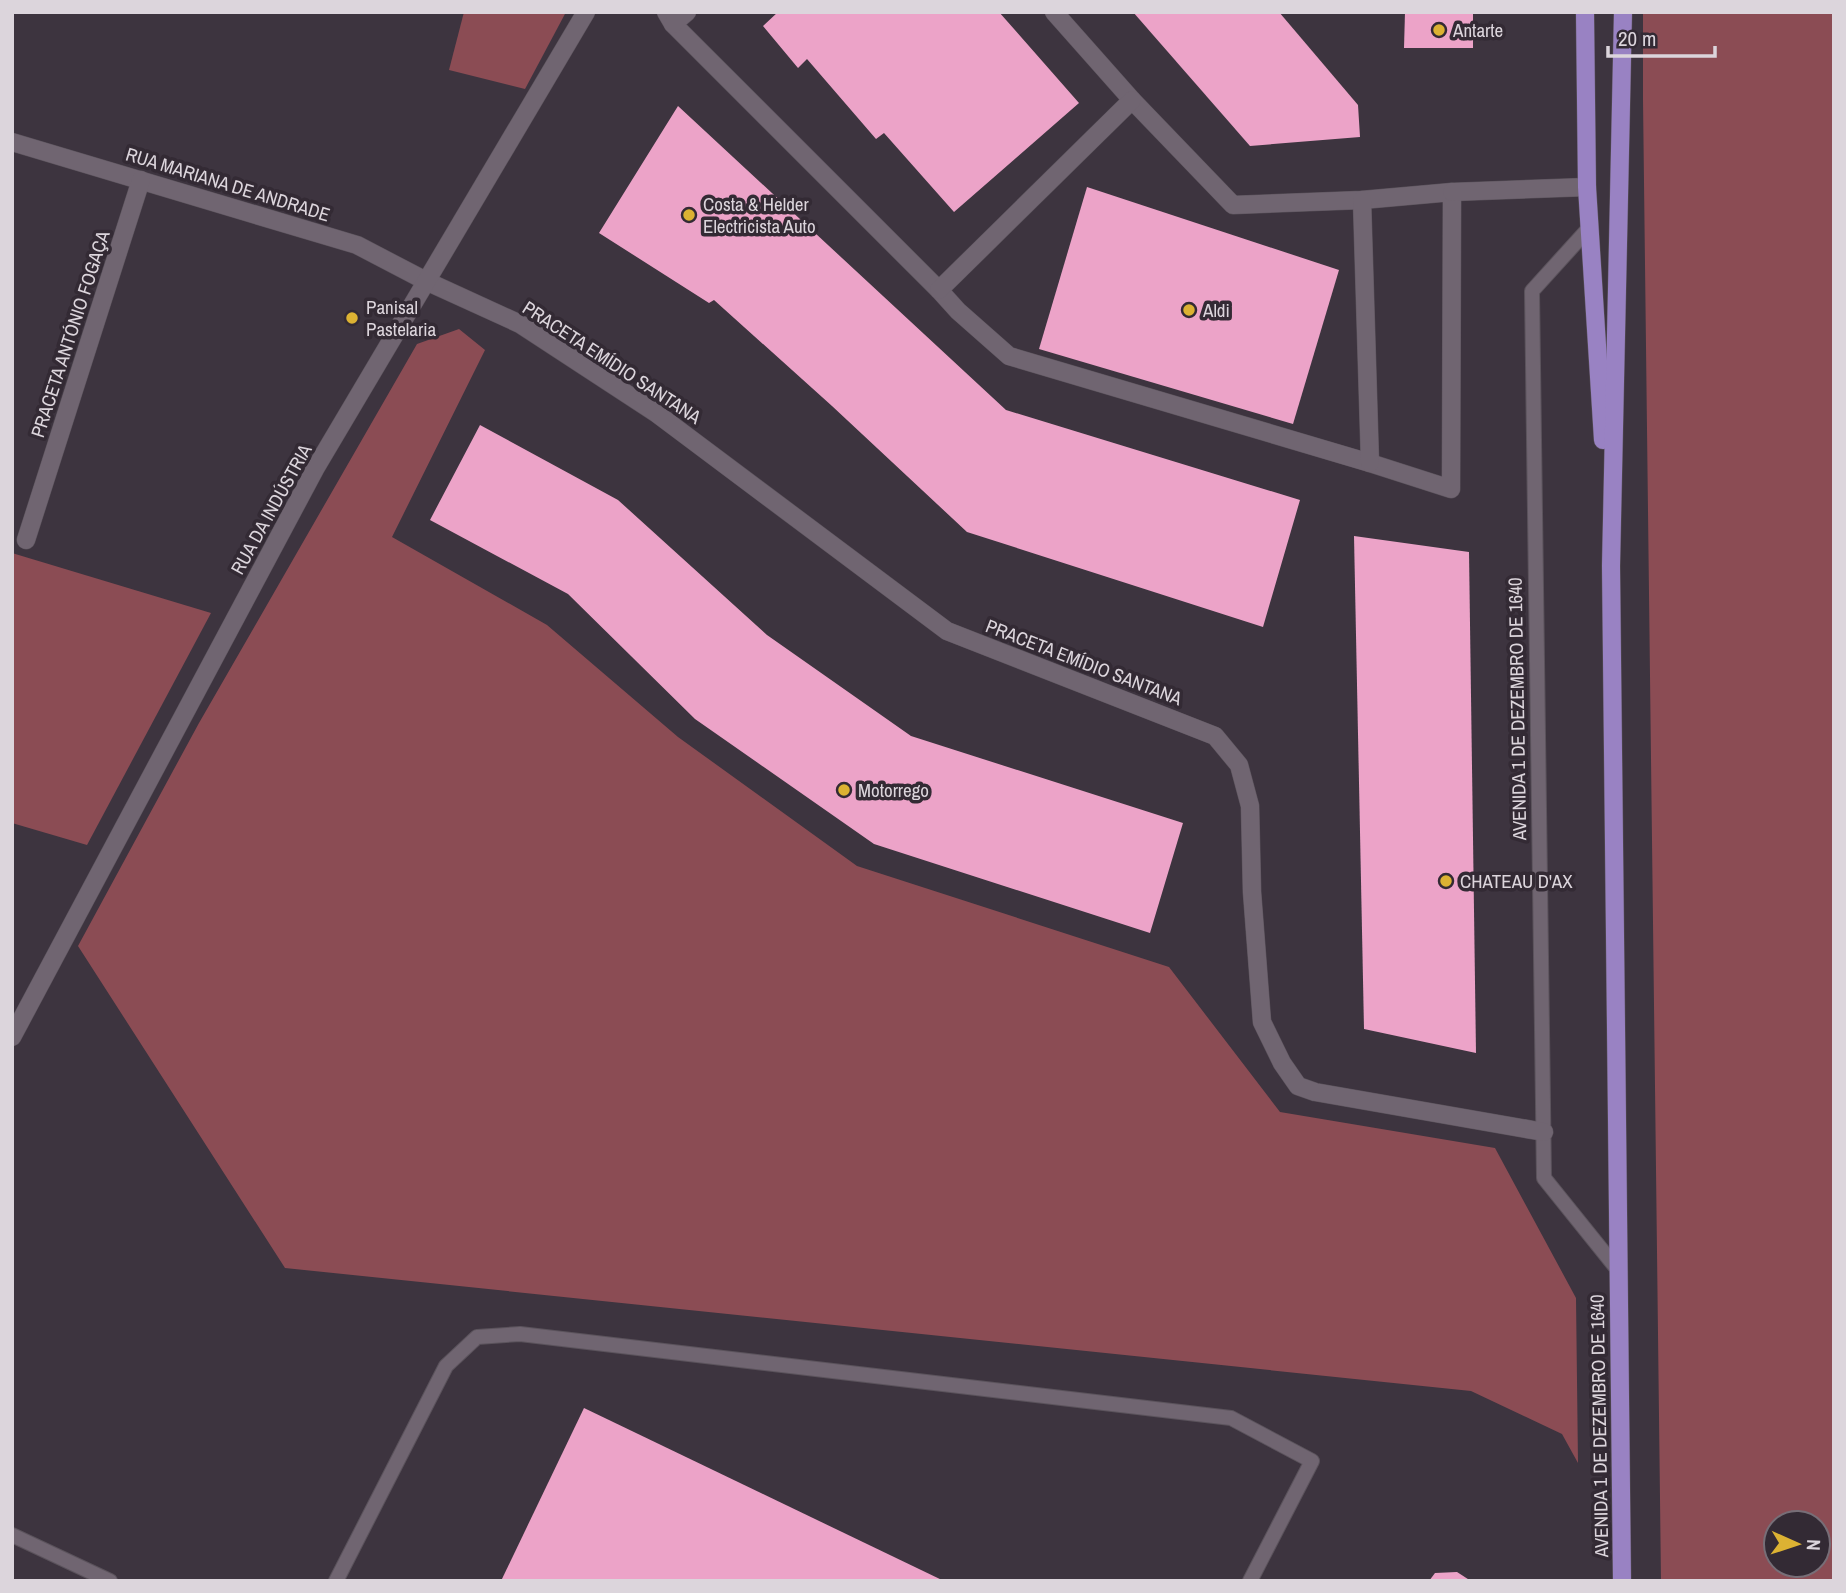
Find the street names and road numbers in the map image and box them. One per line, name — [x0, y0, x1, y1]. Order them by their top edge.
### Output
street label: RUA MARIANA DE ANDRADE — [123, 141, 333, 227]
street label: PRACETA ANTÓNIO FOGAÇA — [24, 227, 116, 441]
street label: PRACETA EMÍDIO SANTANA — [518, 294, 707, 430]
street label: RUA DA INDÚSTRIA — [224, 439, 318, 579]
street label: AVENIDA 1 DE DEZEMBRO DE 1640 — [1502, 577, 1532, 842]
street label: PRACETA EMÍDIO SANTANA — [982, 613, 1186, 712]
street label: AVENIDA 1 DE DEZEMBRO DE 1640 — [1584, 1294, 1614, 1559]

